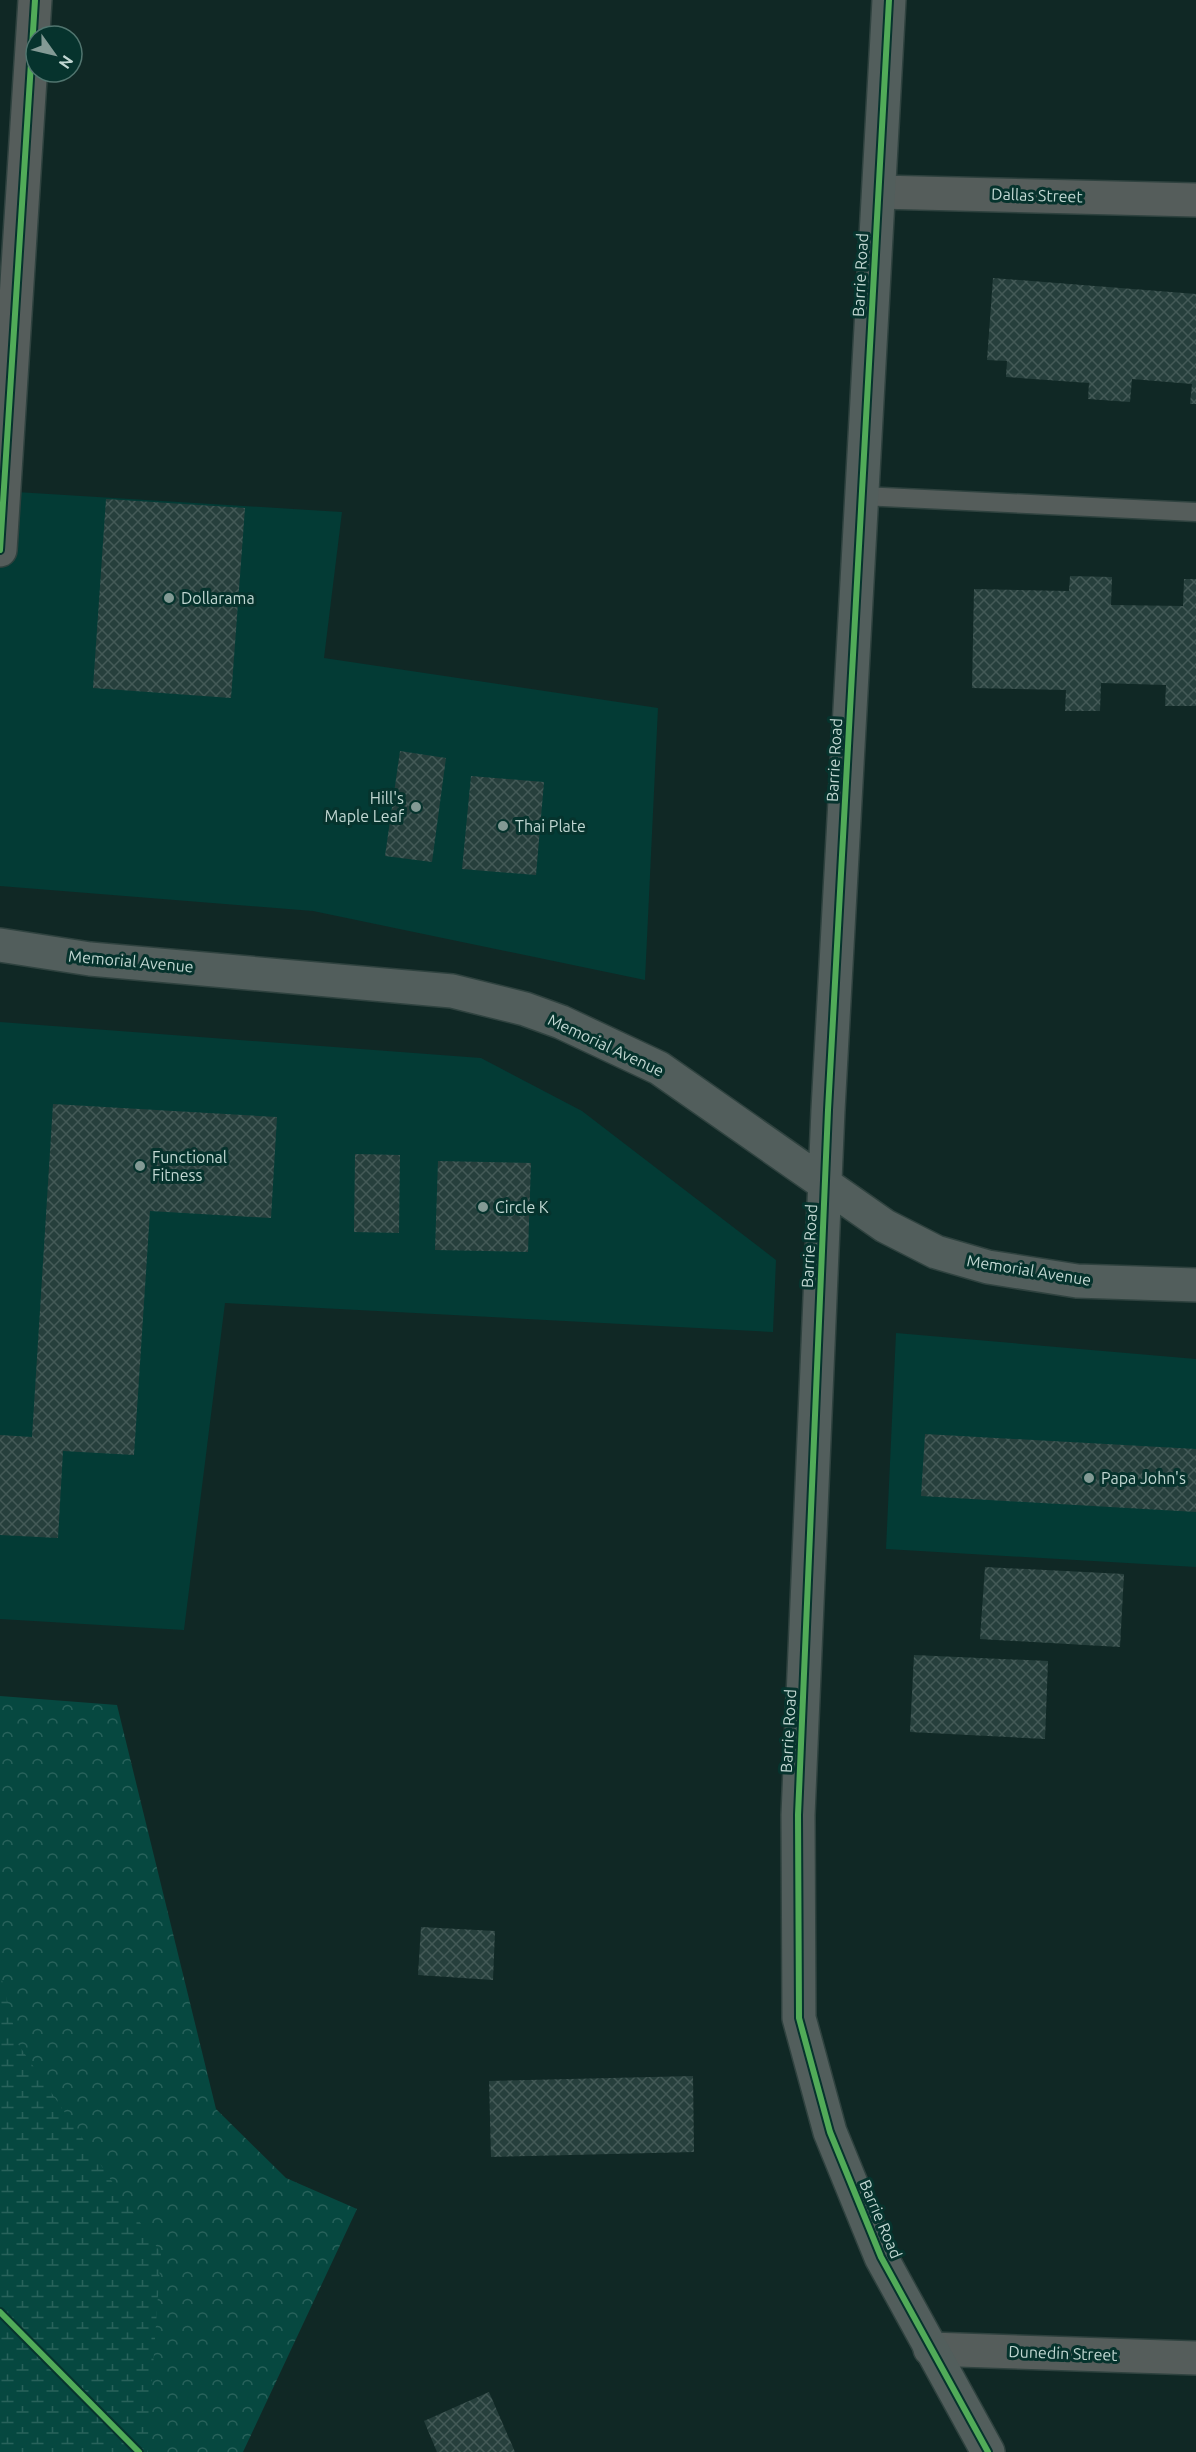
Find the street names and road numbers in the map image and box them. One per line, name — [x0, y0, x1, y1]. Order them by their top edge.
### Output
street label: Dallas Street — [991, 184, 1084, 206]
street label: Barrie Road — [849, 233, 871, 317]
street label: Barrie Road — [823, 718, 845, 802]
street label: Memorial Avenue — [68, 947, 194, 975]
street label: Memorial Avenue — [545, 1010, 667, 1080]
street label: Barrie Road — [798, 1204, 820, 1288]
street label: Memorial Avenue — [965, 1251, 1093, 1289]
street label: Barrie Road — [777, 1689, 799, 1773]
street label: Barrie Road — [856, 2177, 906, 2261]
street label: Dunedin Street — [1008, 2342, 1119, 2364]

